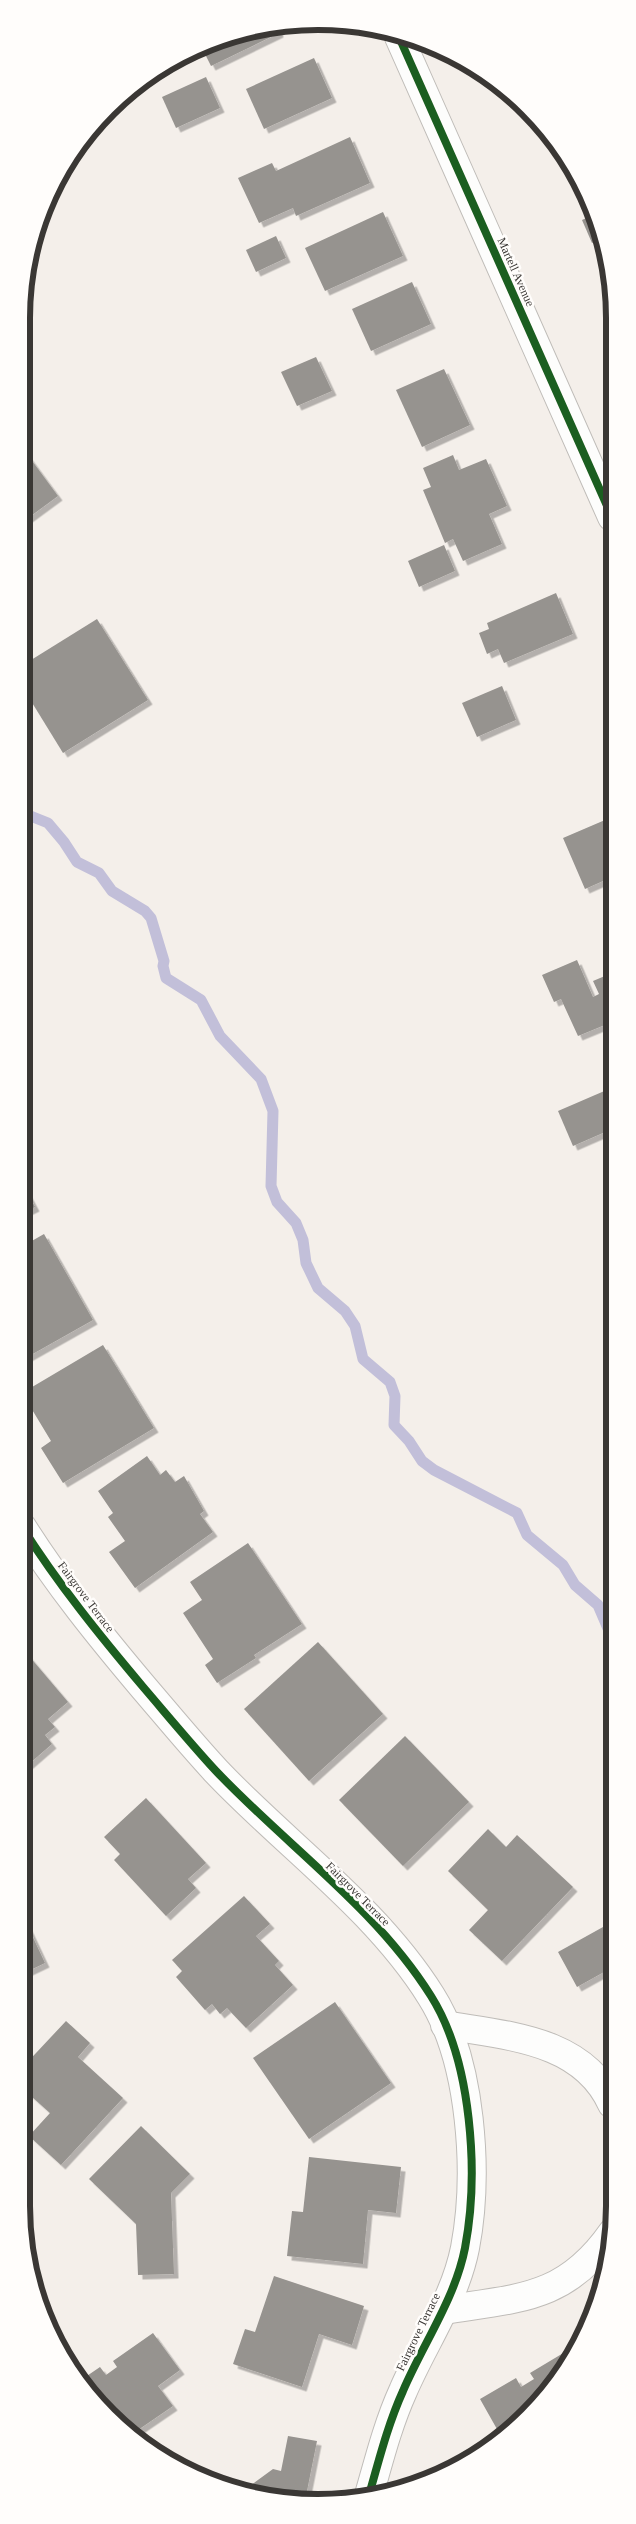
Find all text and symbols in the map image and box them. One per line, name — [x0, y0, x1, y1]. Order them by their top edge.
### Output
street label: Martell Avenue — [495, 235, 537, 309]
street label: Fairgrove Terrace — [55, 1559, 117, 1635]
street label: Fairgrove Terrace — [323, 1859, 393, 1929]
street label: Fairgrove Terrace — [393, 2291, 443, 2373]

